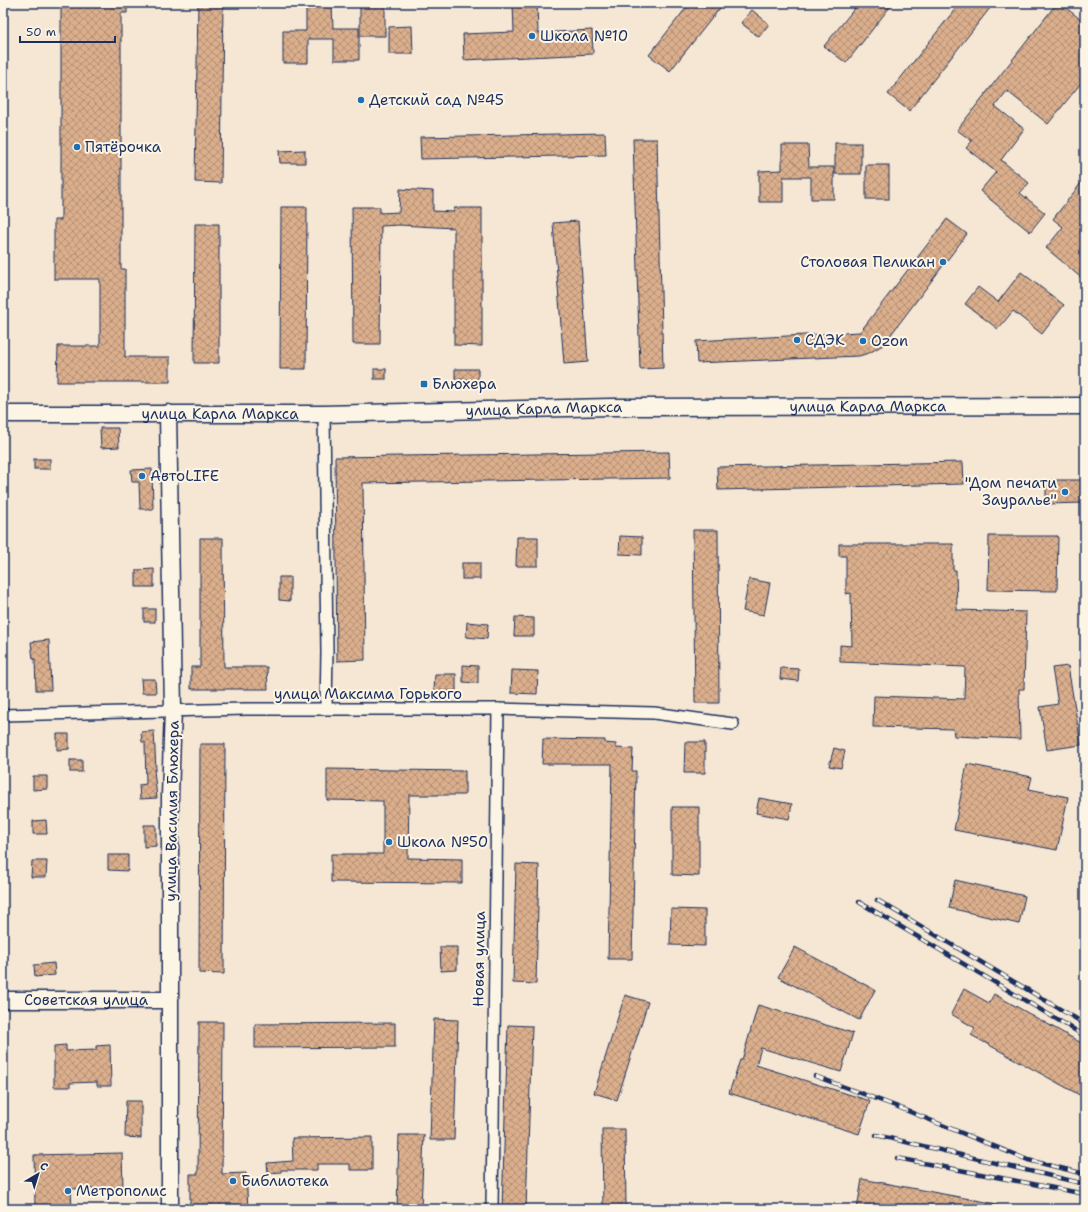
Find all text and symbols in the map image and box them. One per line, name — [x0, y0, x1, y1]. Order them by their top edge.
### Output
scale bar — [20, 18, 115, 44]
text: 50 m — [26, 24, 56, 40]
place label: Школа №10 — [540, 26, 628, 46]
marker: Школа №10 — [527, 31, 537, 41]
place label: Детский сад №45 — [369, 90, 504, 110]
marker: Детский сад №45 — [356, 95, 366, 105]
place label: Пятёрочка — [85, 137, 162, 157]
marker: Пятёрочка — [72, 142, 82, 152]
place label: Столовая Пеликан — [800, 252, 935, 272]
marker: Столовая Пеликан — [938, 257, 948, 267]
place label: СДЭК — [805, 330, 845, 350]
place label: Ozon — [871, 331, 908, 351]
marker: СДЭК — [792, 335, 802, 345]
marker: Ozon — [858, 336, 868, 346]
place label: Блюхера — [432, 374, 497, 394]
marker: Блюхера — [419, 379, 429, 389]
street label: улица Карла Маркса — [789, 396, 947, 417]
street label: улица Карла Маркса — [465, 397, 623, 421]
street label: улица Карла Маркса — [141, 404, 299, 424]
place label: АвтоLIFE — [150, 466, 219, 486]
marker: АвтоLIFE — [137, 471, 147, 481]
place label: "Дом печати Зауралье" — [965, 473, 1057, 510]
marker: "Дом печати Зауралье" — [1060, 487, 1070, 497]
street label: улица Максима Горького — [274, 684, 462, 704]
street label: улица Василия Блюхера — [160, 720, 184, 902]
place label: Школа №50 — [397, 832, 488, 852]
marker: Школа №50 — [384, 837, 394, 847]
street label: Новая улица — [468, 910, 490, 1007]
street label: Советская улица — [24, 990, 149, 1010]
north arrow — [18, 1154, 58, 1194]
text: С — [37, 1159, 51, 1175]
place label: Библиотека — [241, 1171, 329, 1191]
marker: Библиотека — [228, 1176, 238, 1186]
place label: Метрополис — [76, 1181, 167, 1201]
marker: Метрополис — [63, 1186, 73, 1196]

